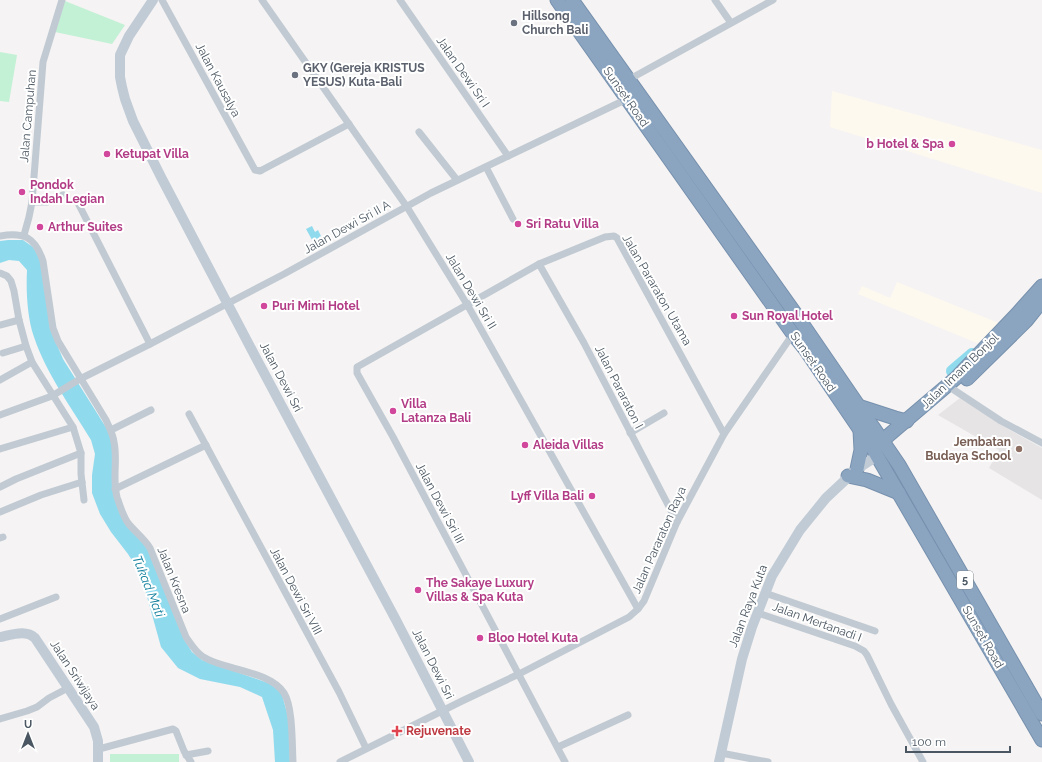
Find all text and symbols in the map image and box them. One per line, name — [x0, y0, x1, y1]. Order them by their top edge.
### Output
place label: Hillsong Church Bali — [522, 9, 588, 37]
marker: Hillsong Church Bali — [509, 18, 519, 28]
street label: Jalan Dewi Sri I — [433, 34, 493, 110]
street label: Jalan Kausalya — [193, 41, 243, 119]
place label: GKY (Gereja KRISTUS YESUS) Kuta-Bali — [303, 61, 425, 89]
street label: Sunset Road — [600, 64, 652, 130]
street label: Jalan Campuhan — [17, 69, 39, 163]
marker: GKY (Gereja KRISTUS YESUS) Kuta-Bali — [290, 70, 300, 80]
place label: b Hotel & Spa — [866, 137, 944, 151]
marker: b Hotel & Spa — [947, 139, 957, 149]
place label: Ketupat Villa — [115, 147, 189, 161]
marker: Ketupat Villa — [102, 149, 112, 159]
place label: Pondok Indah Legian — [30, 178, 104, 206]
marker: Pondok Indah Legian — [17, 187, 27, 197]
street label: Jalan Dewi Sri II A — [301, 197, 393, 257]
place label: Sri Ratu Villa — [526, 217, 599, 231]
marker: Sri Ratu Villa — [513, 219, 523, 229]
place label: Arthur Suites — [48, 220, 123, 234]
marker: Arthur Suites — [35, 222, 45, 232]
street label: Jalan Pararaton Utama — [620, 232, 694, 348]
street label: Jalan Dewi Sri II — [443, 250, 499, 332]
place label: Puri Mimi Hotel — [272, 299, 360, 313]
marker: Puri Mimi Hotel — [259, 301, 269, 311]
place label: Sun Royal Hotel — [742, 309, 833, 323]
marker: Sun Royal Hotel — [729, 311, 739, 321]
street label: Sunset Road — [787, 329, 839, 395]
street label: Jalan Imam Bonjol — [918, 330, 1002, 411]
street label: Jalan Dewi Sri — [257, 340, 305, 414]
street label: Jalan Pararaton I — [592, 343, 646, 431]
place label: Villa Latanza Bali — [401, 397, 471, 425]
marker: Villa Latanza Bali — [388, 406, 398, 416]
place label: Jembatan Budaya School — [925, 435, 1011, 463]
place label: Aleida Villas — [533, 438, 604, 452]
marker: Aleida Villas — [520, 440, 530, 450]
marker: Jembatan Budaya School — [1014, 444, 1024, 454]
street label: Jalan Dewi Sri III — [413, 460, 467, 546]
street label: Jalan Pararaton Raya — [629, 484, 689, 596]
place label: Lyff Villa Bali — [511, 489, 584, 503]
marker: Lyff Villa Bali — [587, 491, 597, 501]
street label: Jalan Kresna — [154, 545, 194, 615]
street label: Jalan Dewi Sri VIII — [267, 545, 325, 637]
water label: Tukad Mati — [129, 553, 168, 620]
street label: Jalan Raya Kuta — [726, 563, 770, 649]
road number: 5 — [957, 571, 973, 589]
place label: The Sakaye Luxury Villas & Spa Kuta — [426, 576, 535, 604]
marker: The Sakaye Luxury Villas & Spa Kuta — [413, 585, 423, 595]
street label: Jalan Mertanadi I — [770, 599, 864, 645]
street label: Sunset Road — [959, 603, 1007, 671]
street label: Jalan Dewi Sri — [409, 626, 457, 702]
place label: Bloo Hotel Kuta — [488, 631, 578, 645]
marker: Bloo Hotel Kuta — [475, 633, 485, 643]
street label: Jalan Sriwijaya — [47, 637, 103, 713]
north arrow — [8, 714, 48, 754]
text: U — [24, 718, 32, 731]
place label: Rejuvenate — [406, 724, 471, 738]
marker: Rejuvenate — [391, 725, 403, 737]
scale bar — [906, 728, 1010, 754]
text: 100 m — [912, 735, 946, 749]

